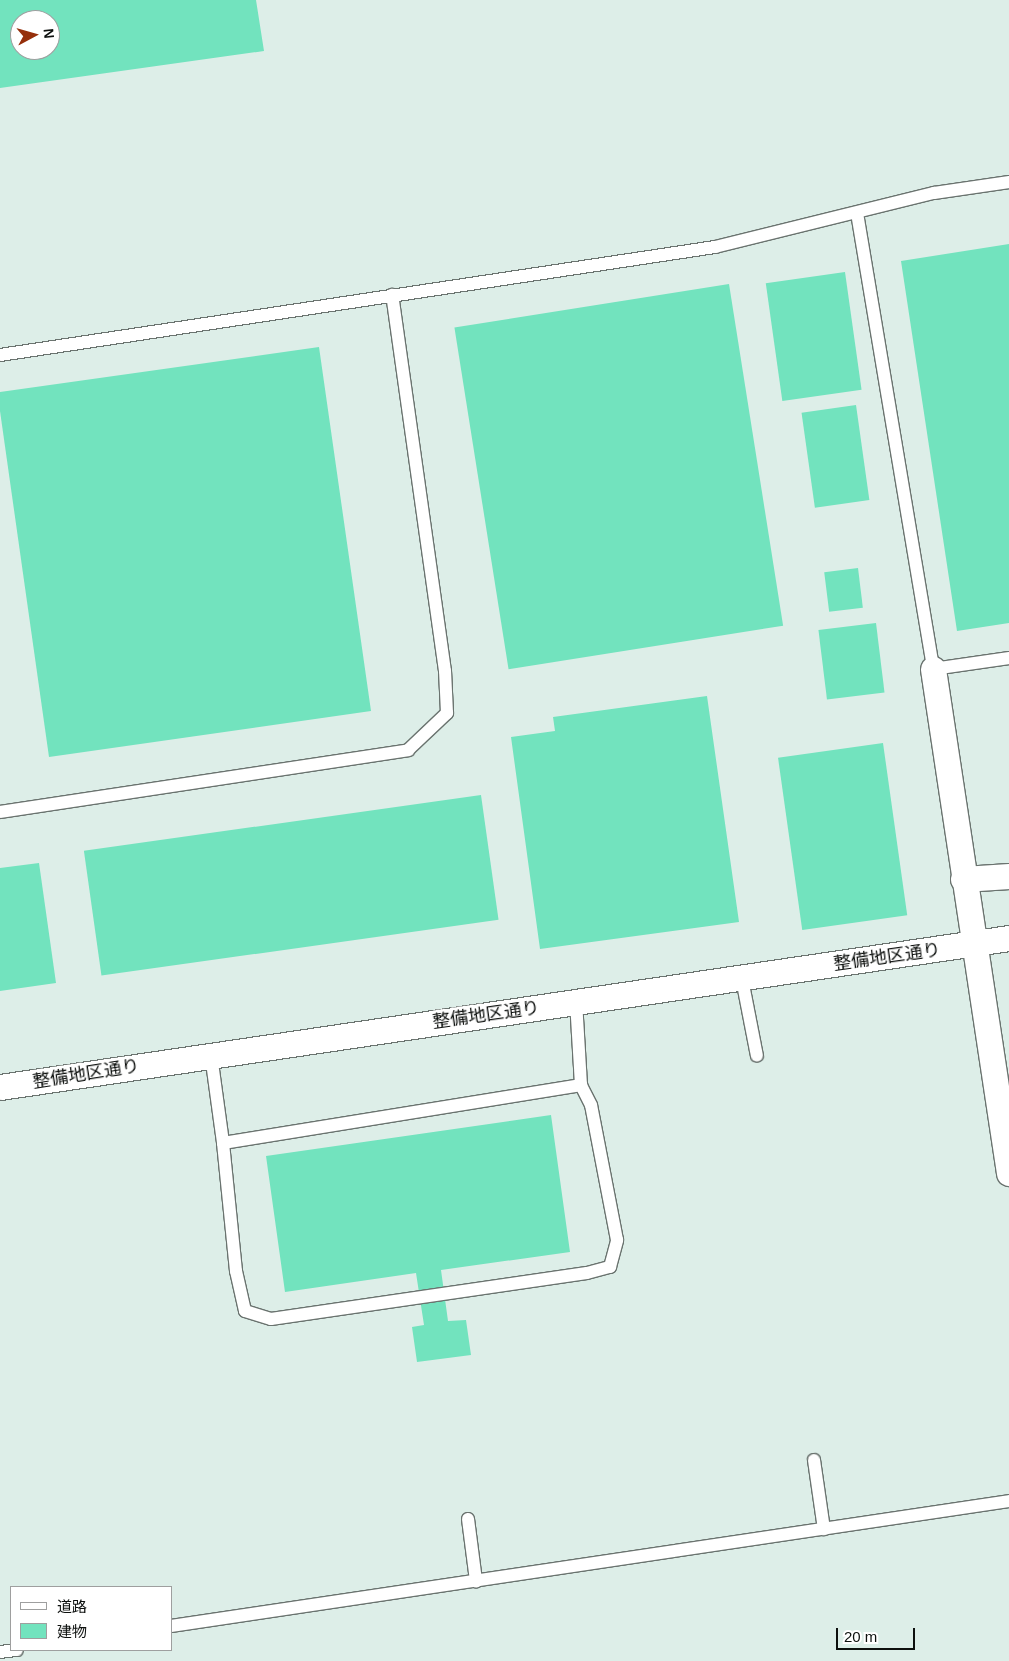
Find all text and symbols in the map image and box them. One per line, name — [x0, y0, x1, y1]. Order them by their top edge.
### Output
north arrow — [10, 10, 60, 60]
text: N — [40, 28, 57, 39]
street label: 整備地区通り — [832, 939, 942, 975]
street label: 整備地区通り — [431, 997, 541, 1033]
street label: 整備地区通り — [31, 1055, 141, 1093]
legend — [10, 1586, 172, 1651]
text: 道路 — [57, 1598, 87, 1615]
scale bar — [839, 1618, 918, 1650]
text: 建物 — [57, 1623, 87, 1640]
text: 20 m — [844, 1628, 877, 1645]

